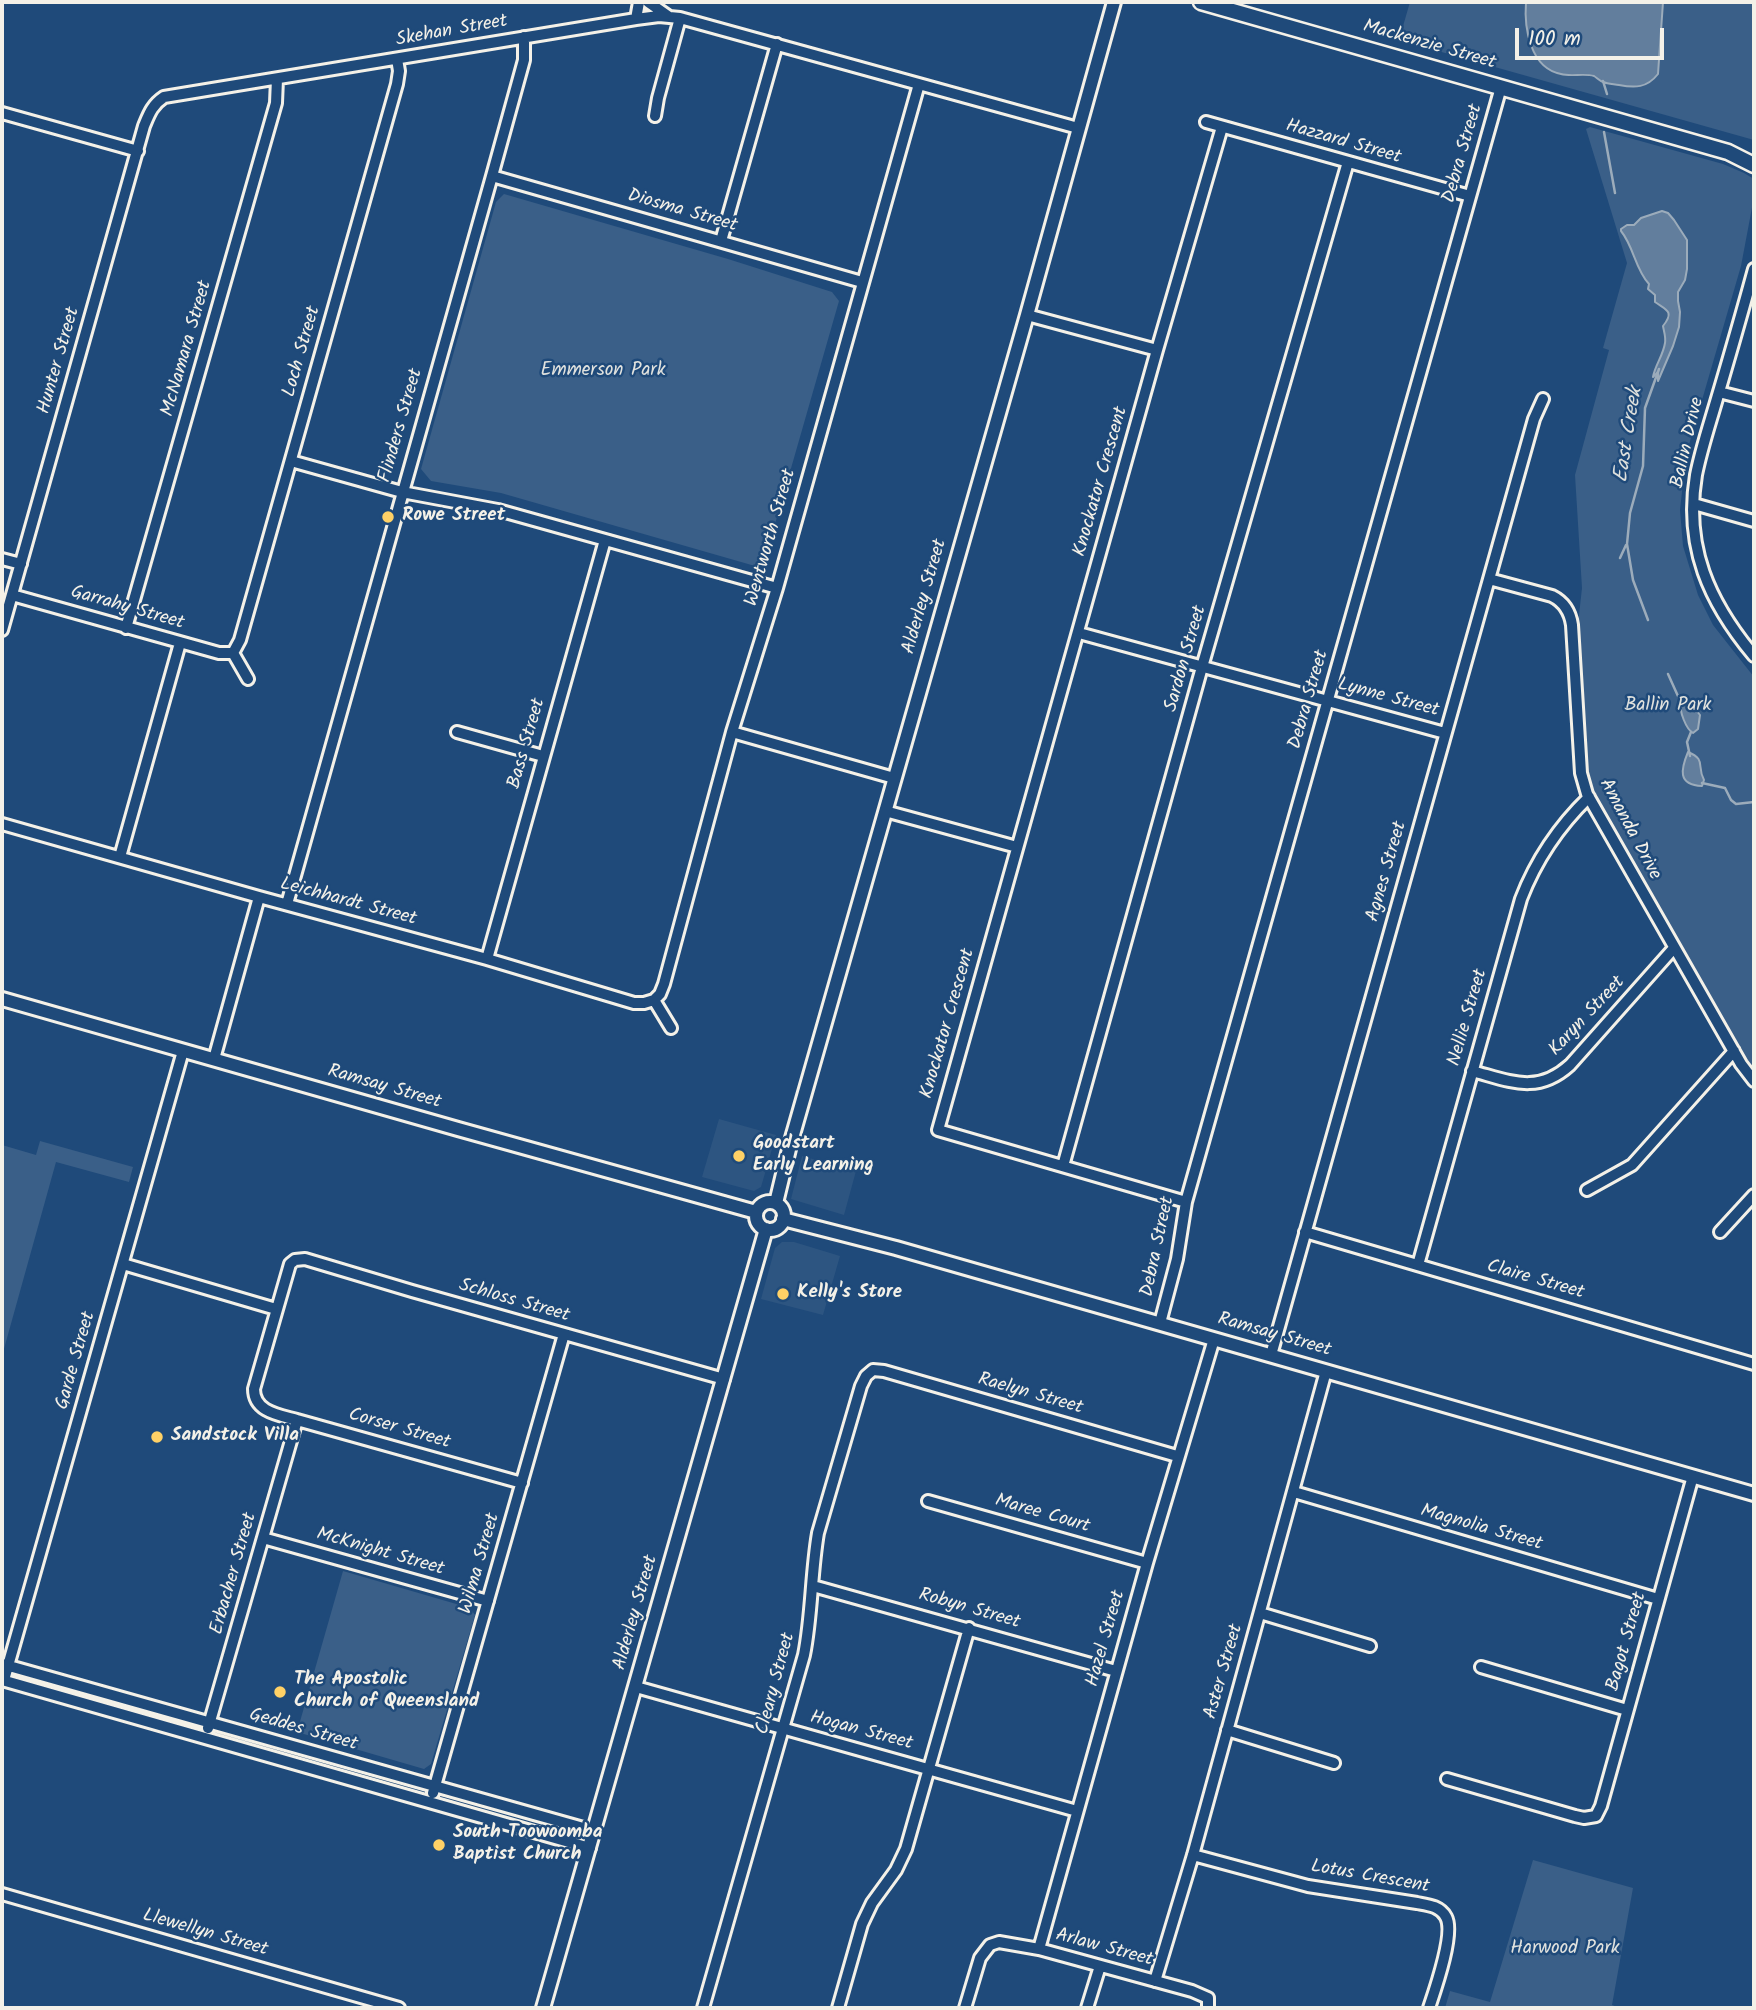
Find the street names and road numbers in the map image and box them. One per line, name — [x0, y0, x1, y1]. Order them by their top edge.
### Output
street label: Skehan Street — [395, 11, 509, 53]
street label: Mackenzie Street — [1360, 16, 1498, 76]
street label: Debra Street — [1439, 102, 1489, 206]
street label: Hazzard Street — [1283, 116, 1403, 170]
street label: Diosma Street — [624, 185, 740, 239]
street label: McNamara Street — [158, 278, 218, 420]
street label: Loch Street — [279, 304, 327, 400]
street label: Hunter Street — [34, 305, 86, 417]
street label: Flinders Street — [375, 366, 429, 486]
street label: Ballin Drive — [1668, 396, 1710, 490]
street label: Knockator Crescent — [1070, 404, 1134, 560]
street label: Wentworth Street — [741, 467, 803, 609]
street label: Alderley Street — [899, 537, 953, 657]
street label: Garrahy Street — [68, 582, 186, 636]
street label: Sardon Street — [1161, 603, 1213, 715]
street label: Debra Street — [1285, 648, 1335, 752]
street label: Lynne Street — [1335, 675, 1441, 723]
street label: Bass Street — [504, 696, 552, 792]
street label: Amanda Drive — [1593, 775, 1665, 885]
street label: Agnes Street — [1363, 819, 1413, 925]
street label: Leichhardt Street — [277, 874, 419, 932]
street label: Knockator Crescent — [917, 946, 981, 1102]
street label: Nellie Street — [1444, 967, 1494, 1069]
street label: Karyn Street — [1545, 972, 1631, 1062]
street label: Ramsay Street — [325, 1061, 443, 1115]
street label: Debra Street — [1137, 1195, 1181, 1299]
street label: Claire Street — [1484, 1256, 1586, 1306]
street label: Schloss Street — [456, 1275, 572, 1329]
street label: Garde Street — [52, 1309, 102, 1413]
street label: Ramsay Street — [1215, 1309, 1333, 1363]
street label: Raelyn Street — [975, 1369, 1085, 1421]
street label: Corser Street — [345, 1405, 453, 1455]
street label: Maree Court — [992, 1491, 1092, 1539]
street label: Magnolia Street — [1418, 1501, 1544, 1557]
street label: Erbacher Street — [207, 1511, 263, 1637]
street label: Wilma Street — [456, 1511, 506, 1617]
street label: McKnight Street — [314, 1524, 446, 1582]
street label: Alderley Street — [610, 1553, 664, 1673]
street label: Robyn Street — [916, 1585, 1022, 1635]
street label: Hazel Street — [1082, 1588, 1132, 1690]
street label: Bagot Street — [1603, 1590, 1653, 1694]
street label: Aster Street — [1201, 1622, 1249, 1722]
street label: Cleary Street — [752, 1631, 802, 1737]
street label: Geddes Street — [246, 1705, 360, 1757]
street label: Hogan Street — [807, 1707, 915, 1757]
street label: Lotus Crescent — [1309, 1856, 1431, 1900]
street label: Llewellyn Street — [140, 1905, 270, 1963]
street label: Arlaw Street — [1053, 1925, 1155, 1973]

